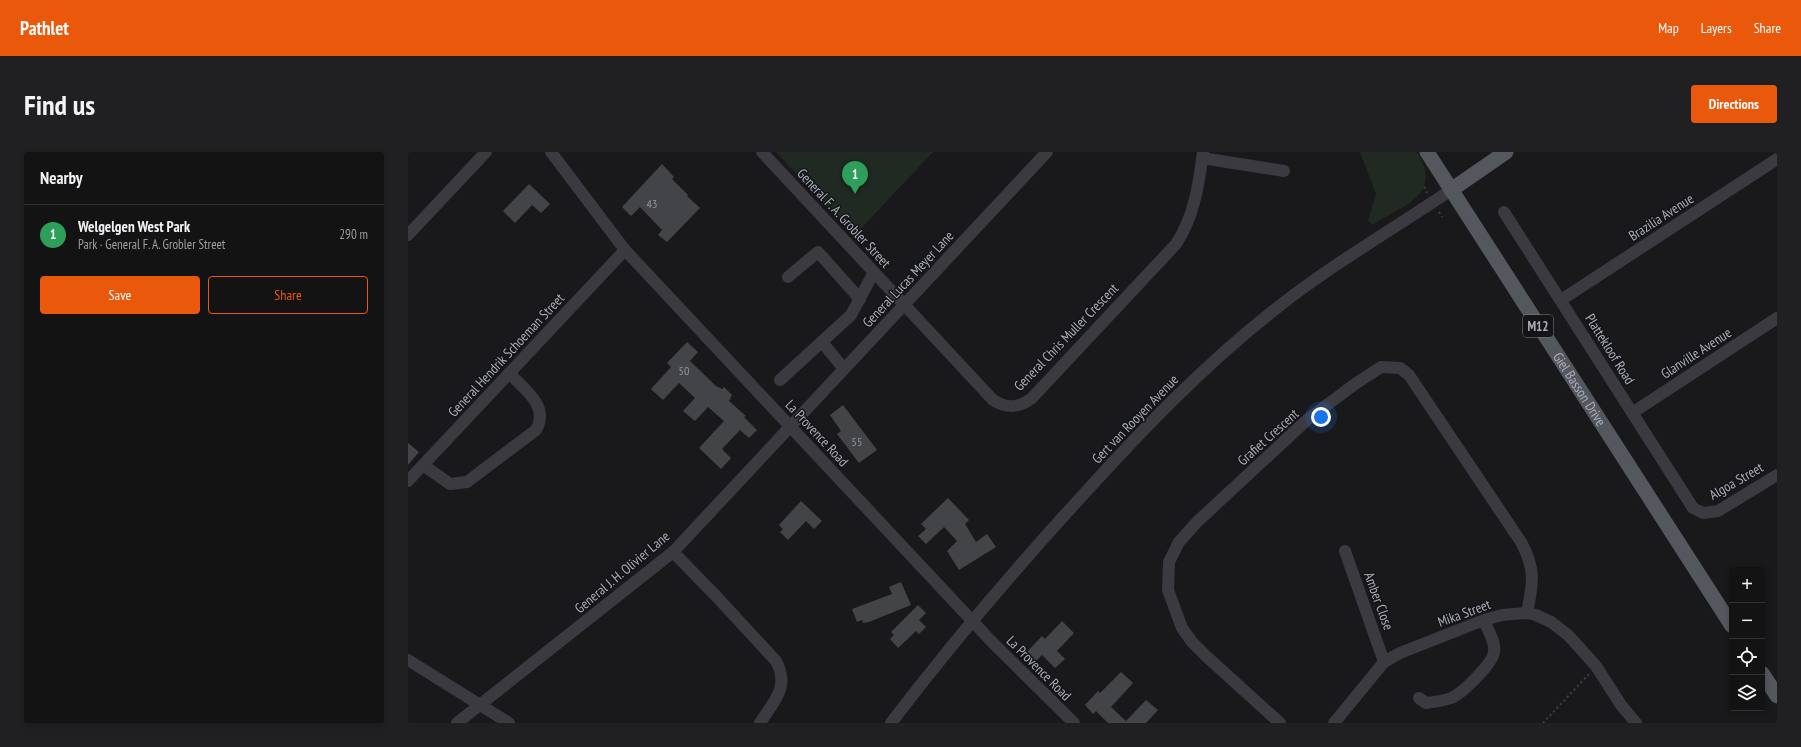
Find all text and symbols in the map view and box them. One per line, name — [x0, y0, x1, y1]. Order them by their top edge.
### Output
text: Pathlet — [20, 16, 69, 40]
text: Map — [1658, 19, 1679, 37]
text: Layers — [1701, 19, 1732, 37]
text: Share — [1754, 19, 1781, 37]
button: Directions — [1691, 85, 1777, 123]
text: Find us — [24, 86, 95, 123]
pin: 1 — [842, 161, 868, 194]
street label: General F. A. Grobler Street — [793, 165, 895, 272]
text: Nearby — [40, 167, 83, 189]
street label: Brazilia Avenue — [1625, 189, 1697, 245]
house number: 43 — [647, 196, 657, 211]
text: Welgelgen West Park — [78, 217, 190, 236]
text: 1 — [50, 226, 56, 243]
text: 290 m — [339, 226, 368, 243]
street label: General Lucas Meyer Lane — [859, 227, 958, 331]
text: Park · General F. A. Grobler Street — [78, 236, 225, 253]
button: Save — [40, 276, 200, 314]
button: Share — [208, 276, 368, 314]
street label: General Chris Muller Crescent — [1010, 279, 1122, 395]
street label: General Hendrik Schoeman Street — [444, 289, 568, 421]
street label: Plattekloof Road — [1581, 310, 1639, 388]
road number: M12 — [1523, 315, 1553, 337]
street label: Glanville Avenue — [1657, 323, 1735, 383]
street label: Giel Basson Drive — [1549, 349, 1610, 430]
house number: 50 — [679, 363, 689, 378]
street label: Gert van Rooyen Avenue — [1088, 370, 1182, 467]
street label: La Provence Road — [782, 396, 852, 470]
street label: Grafiet Crescent — [1234, 405, 1302, 469]
your location — [1311, 407, 1331, 427]
house number: 55 — [852, 434, 862, 449]
street label: Algoa Street — [1706, 458, 1766, 504]
street label: General J. H. Olivier Lane — [571, 527, 673, 617]
map controls — [1729, 567, 1765, 711]
button: + — [1729, 567, 1765, 603]
street label: Amber Close — [1360, 569, 1398, 633]
street label: Mika Street — [1435, 595, 1493, 631]
button: − — [1729, 603, 1765, 639]
street label: La Provence Road — [1003, 632, 1075, 704]
button: locate — [1729, 639, 1765, 675]
button: layers — [1729, 675, 1765, 711]

